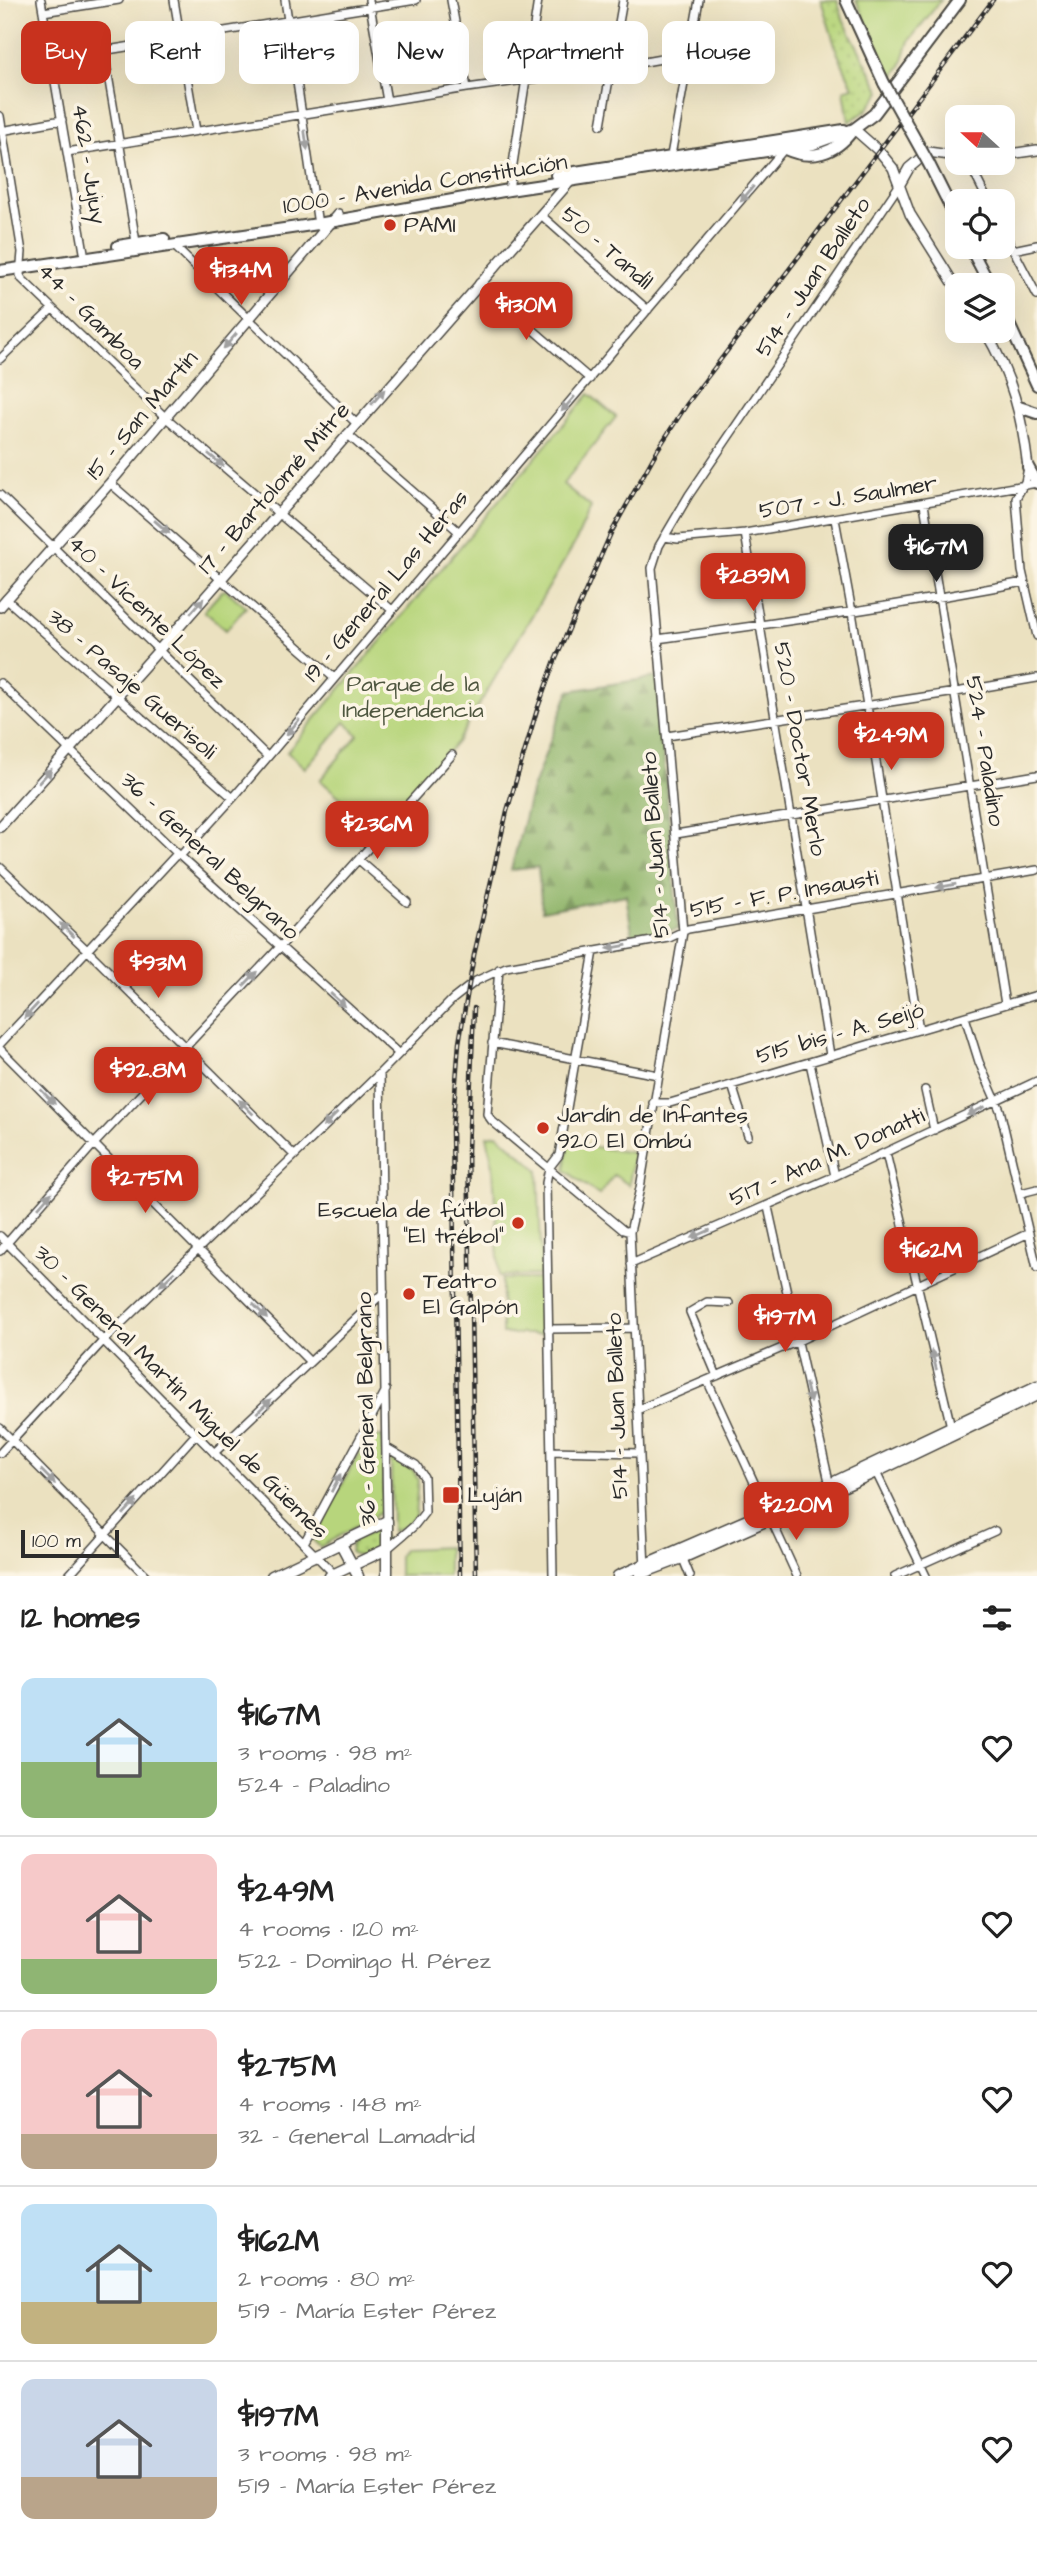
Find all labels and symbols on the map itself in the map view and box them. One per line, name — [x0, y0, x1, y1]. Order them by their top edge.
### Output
street label: 462 - Jujuy — [63, 102, 114, 227]
north arrow — [945, 105, 1015, 175]
one-way arrow — [300, 129, 311, 151]
street label: 1000 - Avenida Constitución — [281, 146, 569, 222]
one-way arrow — [740, 185, 755, 202]
street label: 514 - Juan Balleto — [748, 191, 878, 363]
street label: 50 - Tandil — [554, 199, 660, 297]
place label: PAMI — [404, 209, 456, 241]
marker: PAMI — [382, 217, 398, 233]
pin: $134M — [192, 247, 290, 307]
street label: 44 - Gamboa — [30, 255, 152, 377]
pin: $130M — [477, 282, 575, 342]
one-way arrow — [223, 333, 238, 350]
street label: 15 - San Martín — [78, 344, 206, 486]
one-way arrow — [370, 389, 386, 406]
street label: 17 - Bartolomé Mitre — [190, 395, 358, 581]
one-way arrow — [561, 396, 576, 413]
one-way arrow — [208, 452, 225, 467]
street label: 507 - J. Saulmer — [757, 467, 940, 527]
street label: 19 - General Las Heras — [296, 483, 476, 689]
one-way arrow — [153, 519, 170, 534]
pin: $167M — [887, 524, 985, 584]
street label: 40 - Vicente López — [61, 528, 234, 696]
pin: $289M — [704, 554, 802, 613]
one-way arrow — [189, 597, 205, 615]
street label: 38 - Pasaje Guerisoli — [40, 601, 224, 767]
street label: 520 - Doctor Merlo — [765, 639, 835, 859]
park label: Parque de la Independencia — [342, 668, 484, 726]
street label: 524 - Paladino — [957, 673, 1013, 829]
pin: $249M — [842, 712, 940, 772]
one-way arrow — [286, 718, 301, 735]
street label: 514 - Juan Balleto — [633, 751, 677, 939]
street label: 36 - General Belgrano — [113, 764, 307, 948]
one-way arrow — [37, 768, 53, 785]
pin: $236M — [328, 802, 426, 861]
street label: 515 - F. P. Insausti — [687, 862, 881, 926]
one-way arrow — [934, 881, 956, 892]
one-way arrow — [58, 922, 75, 939]
pin: $93M — [117, 940, 199, 1000]
one-way arrow — [606, 942, 628, 953]
one-way arrow — [241, 971, 257, 988]
one-way arrow — [329, 991, 346, 1007]
street label: 515 bis - A. Seijó — [752, 994, 928, 1072]
one-way arrow — [23, 1002, 39, 1020]
pin: $92.8M — [91, 1048, 205, 1107]
one-way arrow — [40, 1089, 56, 1105]
place label: Jardín de Infantes 920 El Ombú — [557, 1099, 748, 1157]
street label: 517 - Ana M. Donatti — [724, 1099, 930, 1214]
one-way arrow — [238, 1100, 255, 1116]
one-way arrow — [966, 1105, 986, 1117]
one-way arrow — [322, 1112, 339, 1129]
marker: Jardín de Infantes 920 El Ombú — [535, 1120, 551, 1136]
pin: $275M — [96, 1156, 194, 1215]
one-way arrow — [37, 1191, 53, 1209]
place label: Escuela de fútbol "El trébol" — [318, 1194, 504, 1252]
marker: Escuela de fútbol "El trébol" — [510, 1215, 526, 1231]
pin: $162M — [882, 1228, 980, 1287]
one-way arrow — [691, 1229, 712, 1240]
street label: 30 - General Martín Miguel de Güemes — [26, 1238, 335, 1547]
place label: Teatro El Galpón — [423, 1265, 518, 1323]
one-way arrow — [159, 1270, 176, 1286]
marker: Teatro El Galpón — [401, 1286, 417, 1302]
street label: 36 - General Belgrano — [348, 1292, 385, 1526]
pin: $197M — [736, 1294, 834, 1354]
one-way arrow — [251, 1302, 267, 1319]
street label: 514 - Juan Balleto — [598, 1312, 636, 1500]
one-way arrow — [929, 1349, 940, 1371]
one-way arrow — [803, 1382, 814, 1404]
one-way arrow — [255, 1399, 272, 1415]
one-way arrow — [39, 1468, 55, 1485]
one-way arrow — [330, 1473, 341, 1493]
place label: Luján — [467, 1479, 522, 1511]
pin: $220M — [747, 1482, 845, 1542]
marker: Luján — [441, 1485, 461, 1505]
one-way arrow — [122, 1498, 138, 1516]
scale bar — [21, 1527, 119, 1559]

